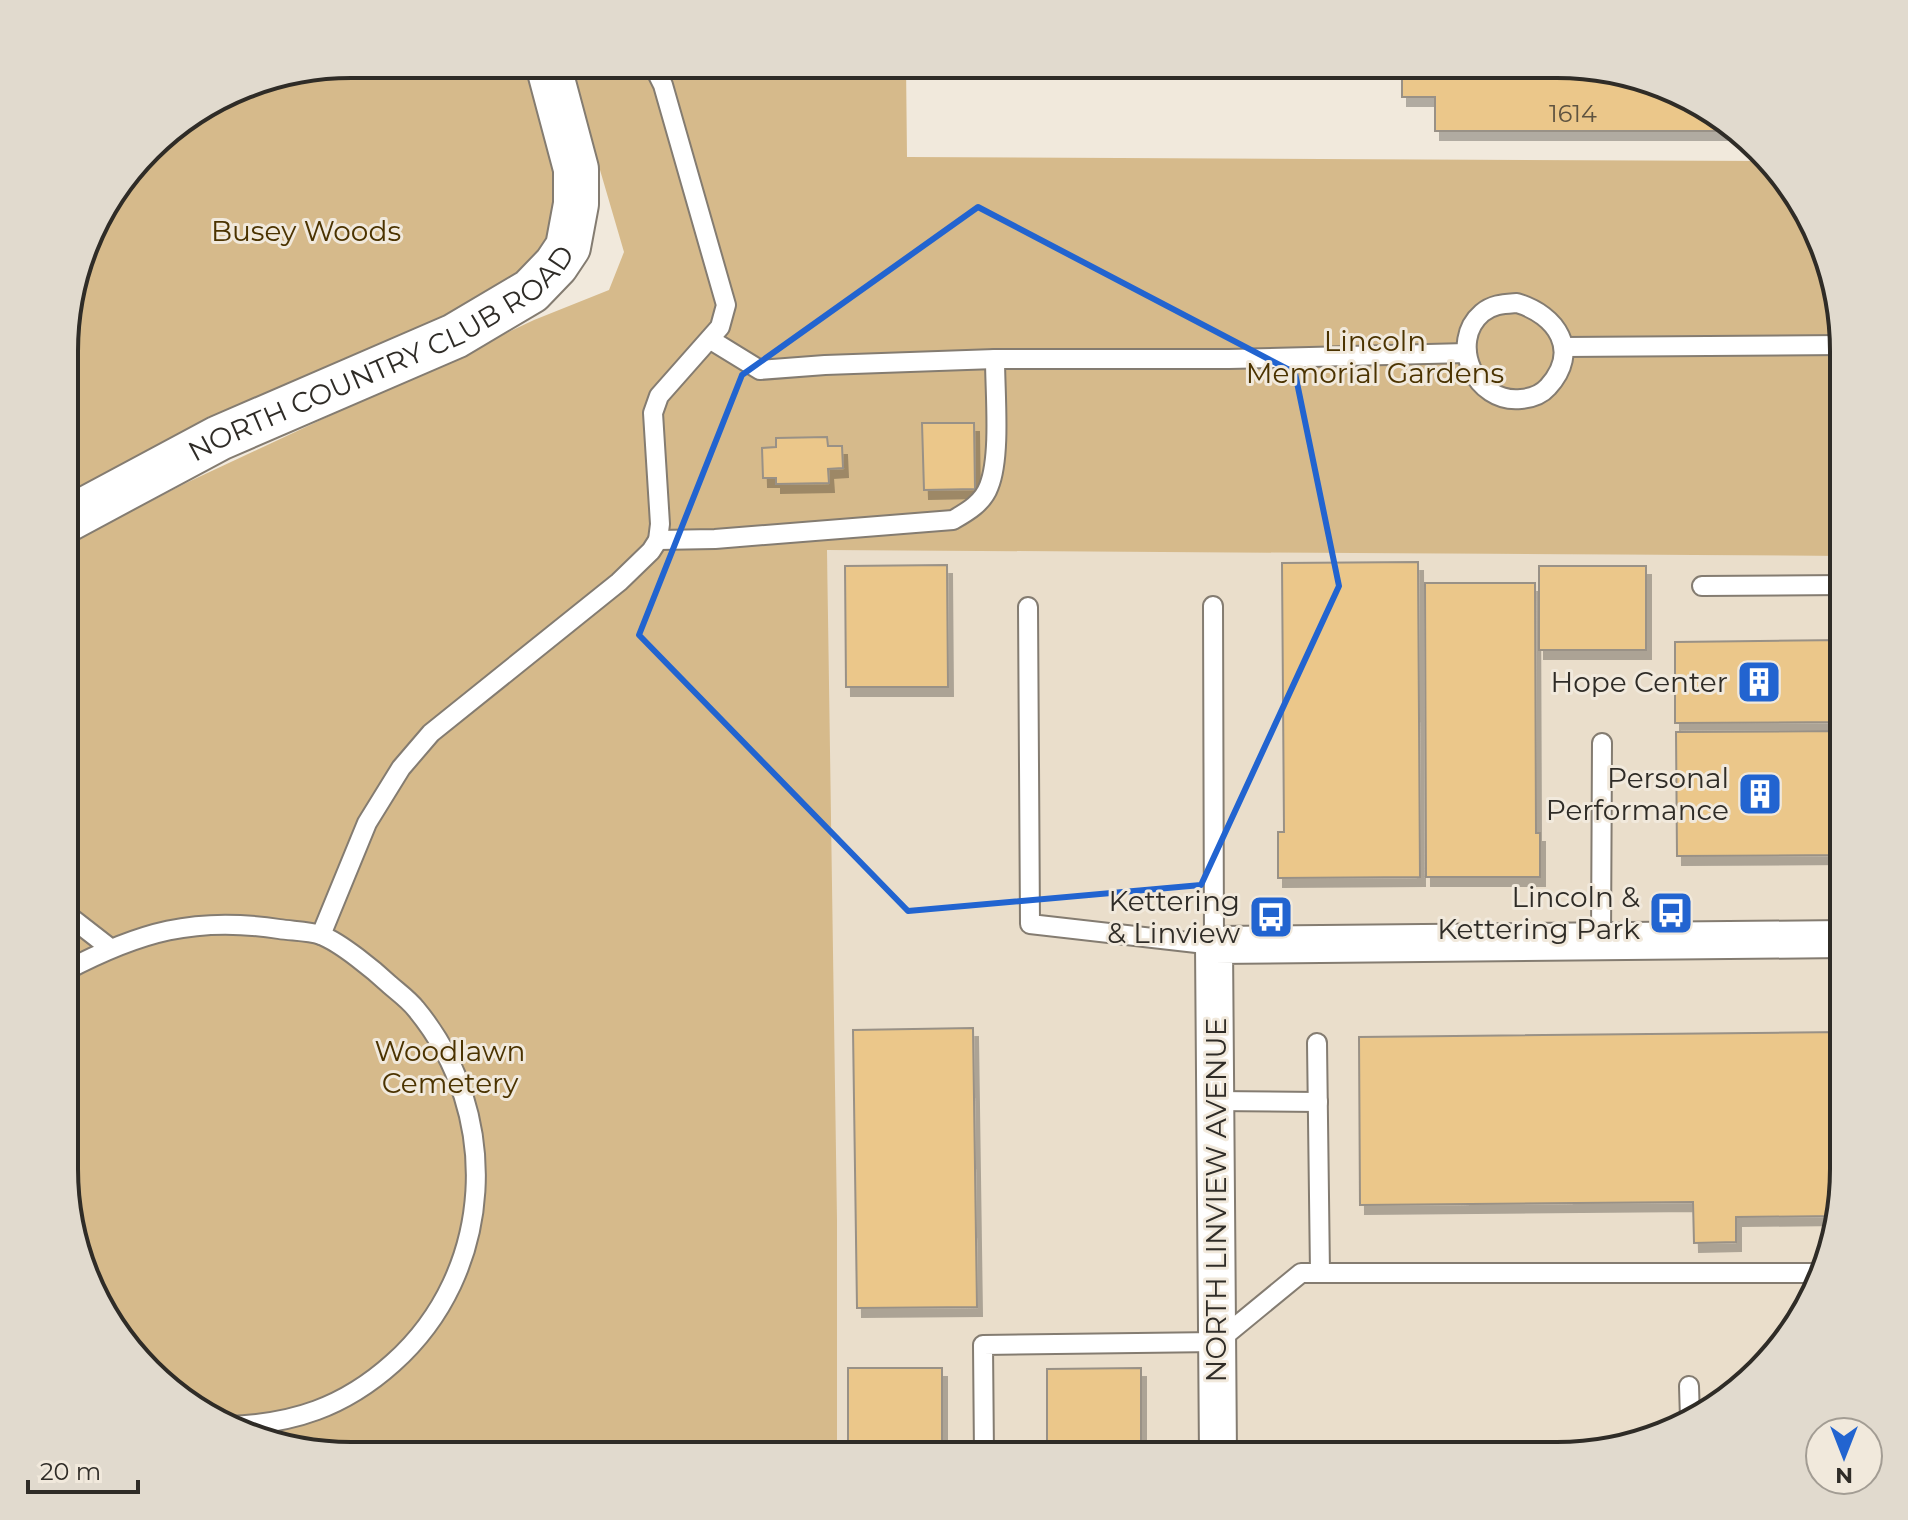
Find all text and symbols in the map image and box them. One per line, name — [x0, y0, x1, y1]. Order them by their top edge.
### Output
house number: 1614 — [1549, 99, 1597, 128]
park label: Busey Woods — [211, 214, 401, 248]
street label: NORTH COUNTRY CLUB ROAD — [182, 239, 581, 468]
park label: Lincoln Memorial Gardens — [1246, 324, 1504, 390]
building icon: Hope Center — [1735, 658, 1783, 706]
place label: Hope Center — [1550, 665, 1728, 699]
place label: Personal Performance — [1546, 761, 1729, 827]
building icon: Personal Performance — [1736, 770, 1784, 818]
place label: Lincoln & Kettering Park — [1437, 880, 1640, 946]
place label: Kettering & Linview — [1107, 884, 1240, 950]
bus stop icon: Lincoln & Kettering Park — [1647, 889, 1695, 937]
bus stop icon: Kettering & Linview — [1247, 893, 1295, 941]
street label: NORTH LINVIEW AVENUE — [1199, 1018, 1233, 1382]
park label: Woodlawn Cemetery — [375, 1034, 525, 1100]
north arrow — [1804, 1416, 1884, 1496]
scale bar — [28, 1444, 138, 1494]
text: 20 m — [40, 1457, 101, 1486]
text: N — [1835, 1462, 1853, 1489]

